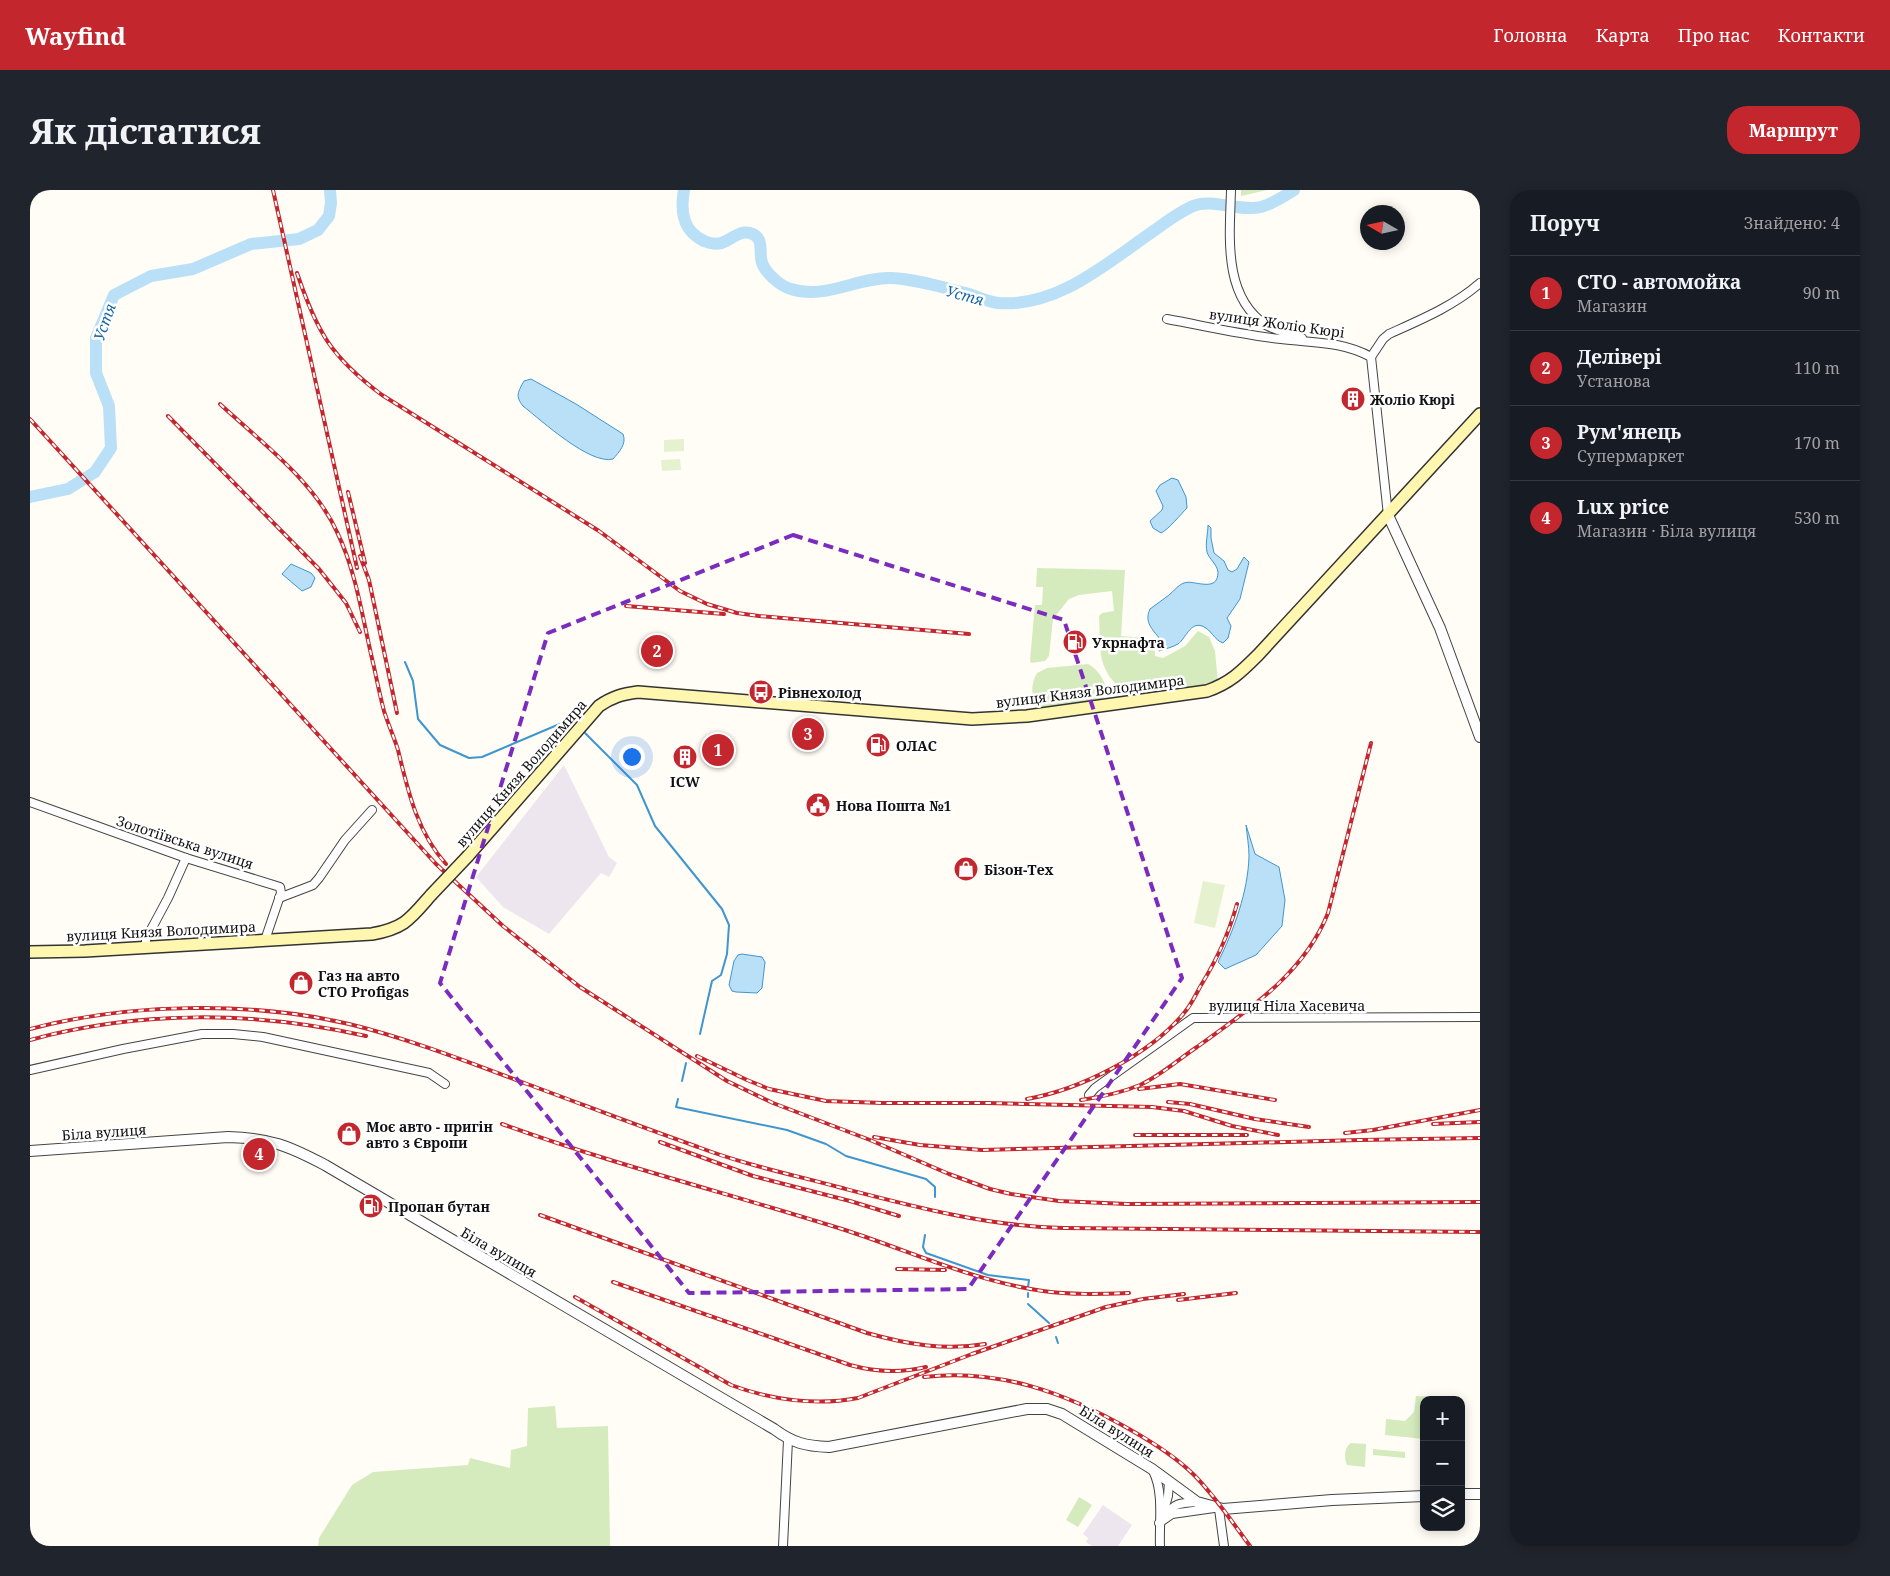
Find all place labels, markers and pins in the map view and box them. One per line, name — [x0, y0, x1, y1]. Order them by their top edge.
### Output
building icon: Жоліо Кюрі — [1340, 386, 1366, 412]
place label: Жоліо Кюрі — [1370, 390, 1455, 409]
fuel station icon: Укрнафта — [1062, 629, 1088, 655]
pin: 2 — [641, 632, 673, 670]
place label: Укрнафта — [1092, 633, 1165, 652]
bus stop icon: Рівнехолод — [748, 679, 774, 705]
place label: Рівнехолод — [778, 683, 861, 702]
pin: 3 — [792, 715, 824, 753]
pin: 1 — [702, 731, 734, 769]
fuel station icon: ОЛАС — [865, 732, 891, 758]
place label: ОЛАС — [896, 736, 937, 755]
building icon: ICW — [672, 744, 698, 770]
place label: ICW — [670, 772, 700, 791]
public building icon: Нова Пошта №1 — [805, 792, 831, 818]
place label: Нова Пошта №1 — [836, 796, 951, 815]
shop icon: Бізон-Тех — [953, 856, 979, 882]
place label: Бізон-Тех — [984, 860, 1054, 879]
place label: Газ на авто СТО Profigas — [318, 966, 409, 1001]
shop icon: Газ на авто СТО Profigas — [288, 970, 314, 996]
place label: Моє авто - пригін авто з Європи — [366, 1117, 493, 1152]
shop icon: Моє авто - пригін авто з Європи — [336, 1121, 362, 1147]
pin: 4 — [243, 1135, 275, 1173]
fuel station icon: Пропан бутан — [358, 1193, 384, 1219]
place label: Пропан бутан — [388, 1197, 490, 1216]

